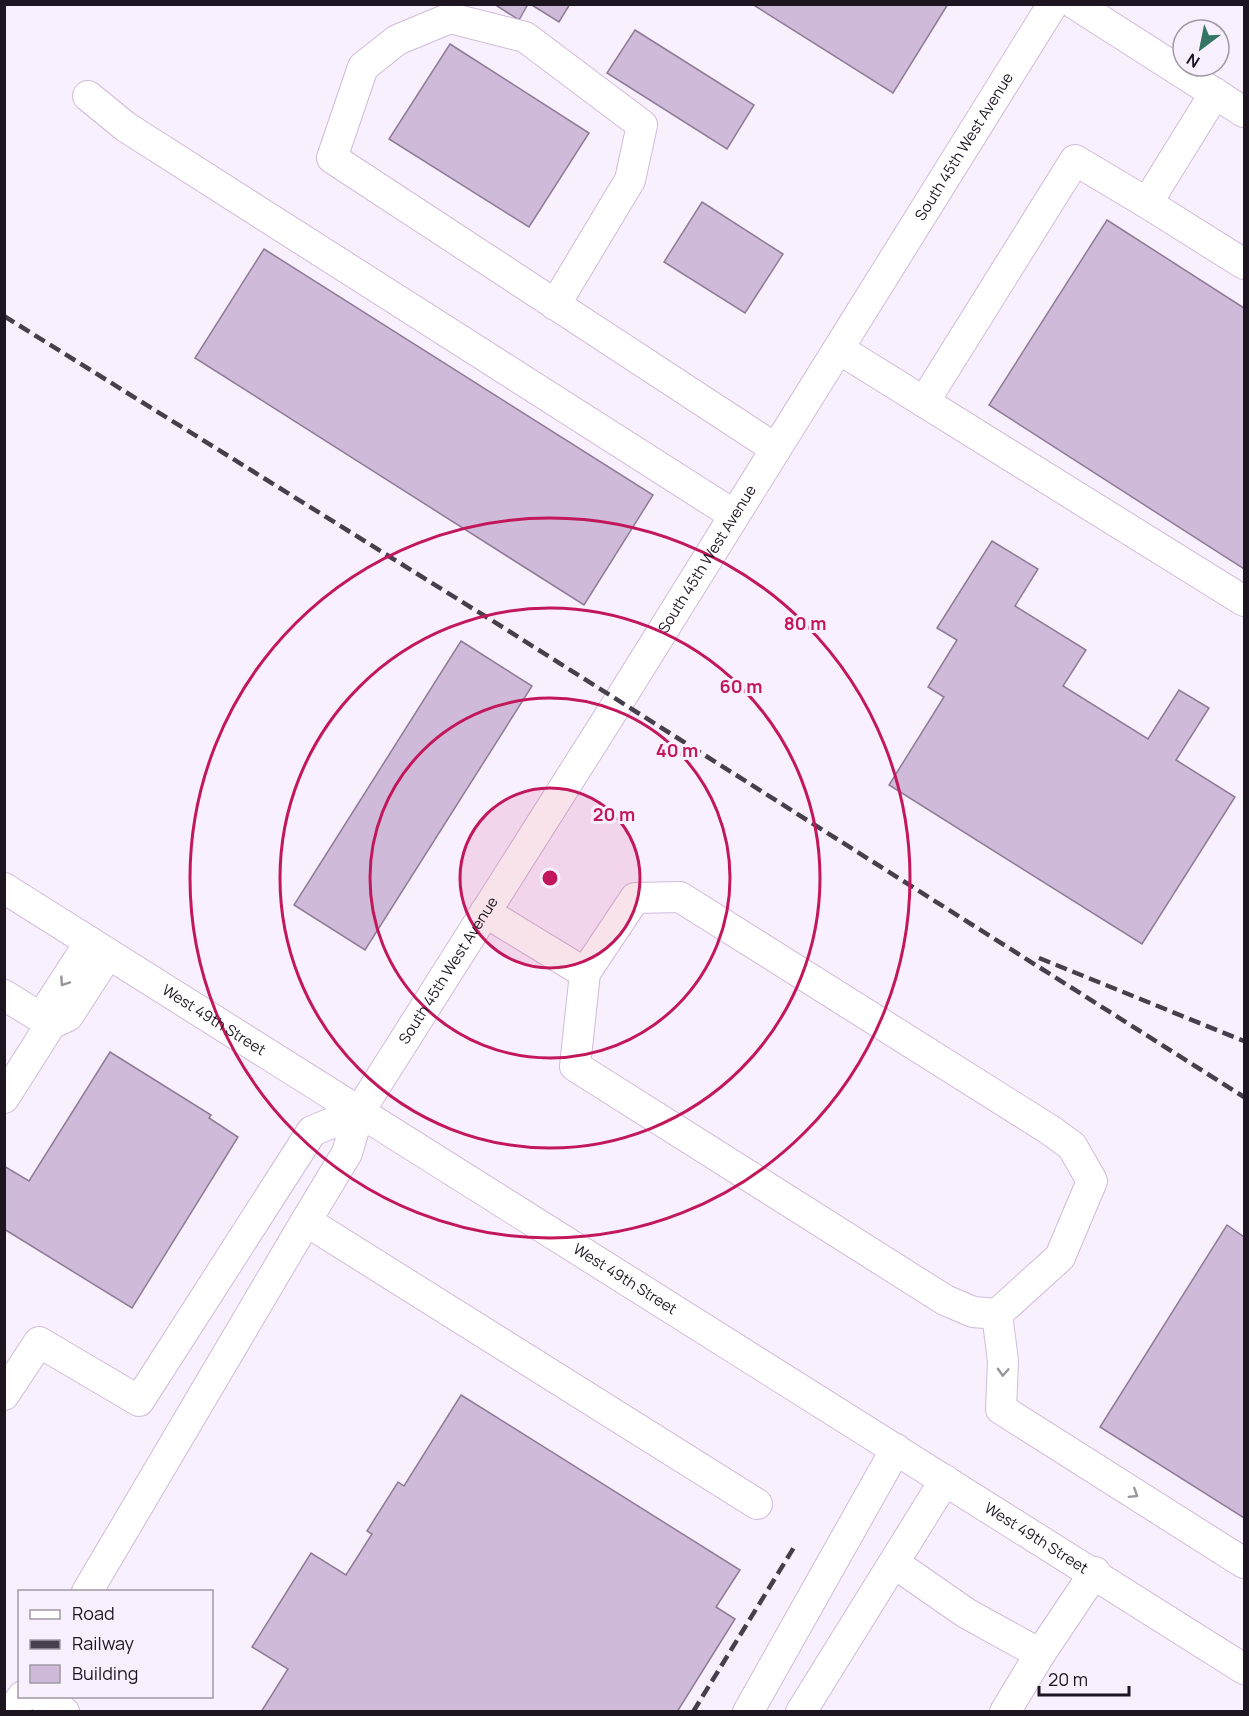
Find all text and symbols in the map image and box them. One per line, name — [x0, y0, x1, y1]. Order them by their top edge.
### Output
north arrow — [1171, 18, 1231, 78]
text: N — [1182, 48, 1204, 73]
street label: South 45th West Avenue — [910, 68, 1018, 224]
street label: South 45th West Avenue — [653, 481, 761, 637]
text: 80 m — [784, 611, 826, 635]
text: 60 m — [720, 674, 762, 698]
text: 40 m — [656, 738, 698, 762]
text: 20 m — [593, 802, 635, 826]
centre of rings — [540, 868, 560, 888]
street label: South 45th West Avenue — [394, 892, 503, 1048]
one-way arrow — [60, 975, 71, 986]
street label: West 49th Street — [158, 979, 270, 1060]
street label: West 49th Street — [569, 1238, 681, 1319]
one-way arrow — [996, 1368, 1009, 1377]
one-way arrow — [1128, 1486, 1138, 1498]
street label: West 49th Street — [981, 1497, 1092, 1578]
legend — [18, 1590, 213, 1698]
text: Road — [72, 1601, 115, 1625]
text: Railway — [72, 1631, 134, 1655]
scale bar — [1039, 1659, 1129, 1697]
text: Building — [72, 1661, 138, 1685]
text: 20 m — [1048, 1667, 1088, 1691]

